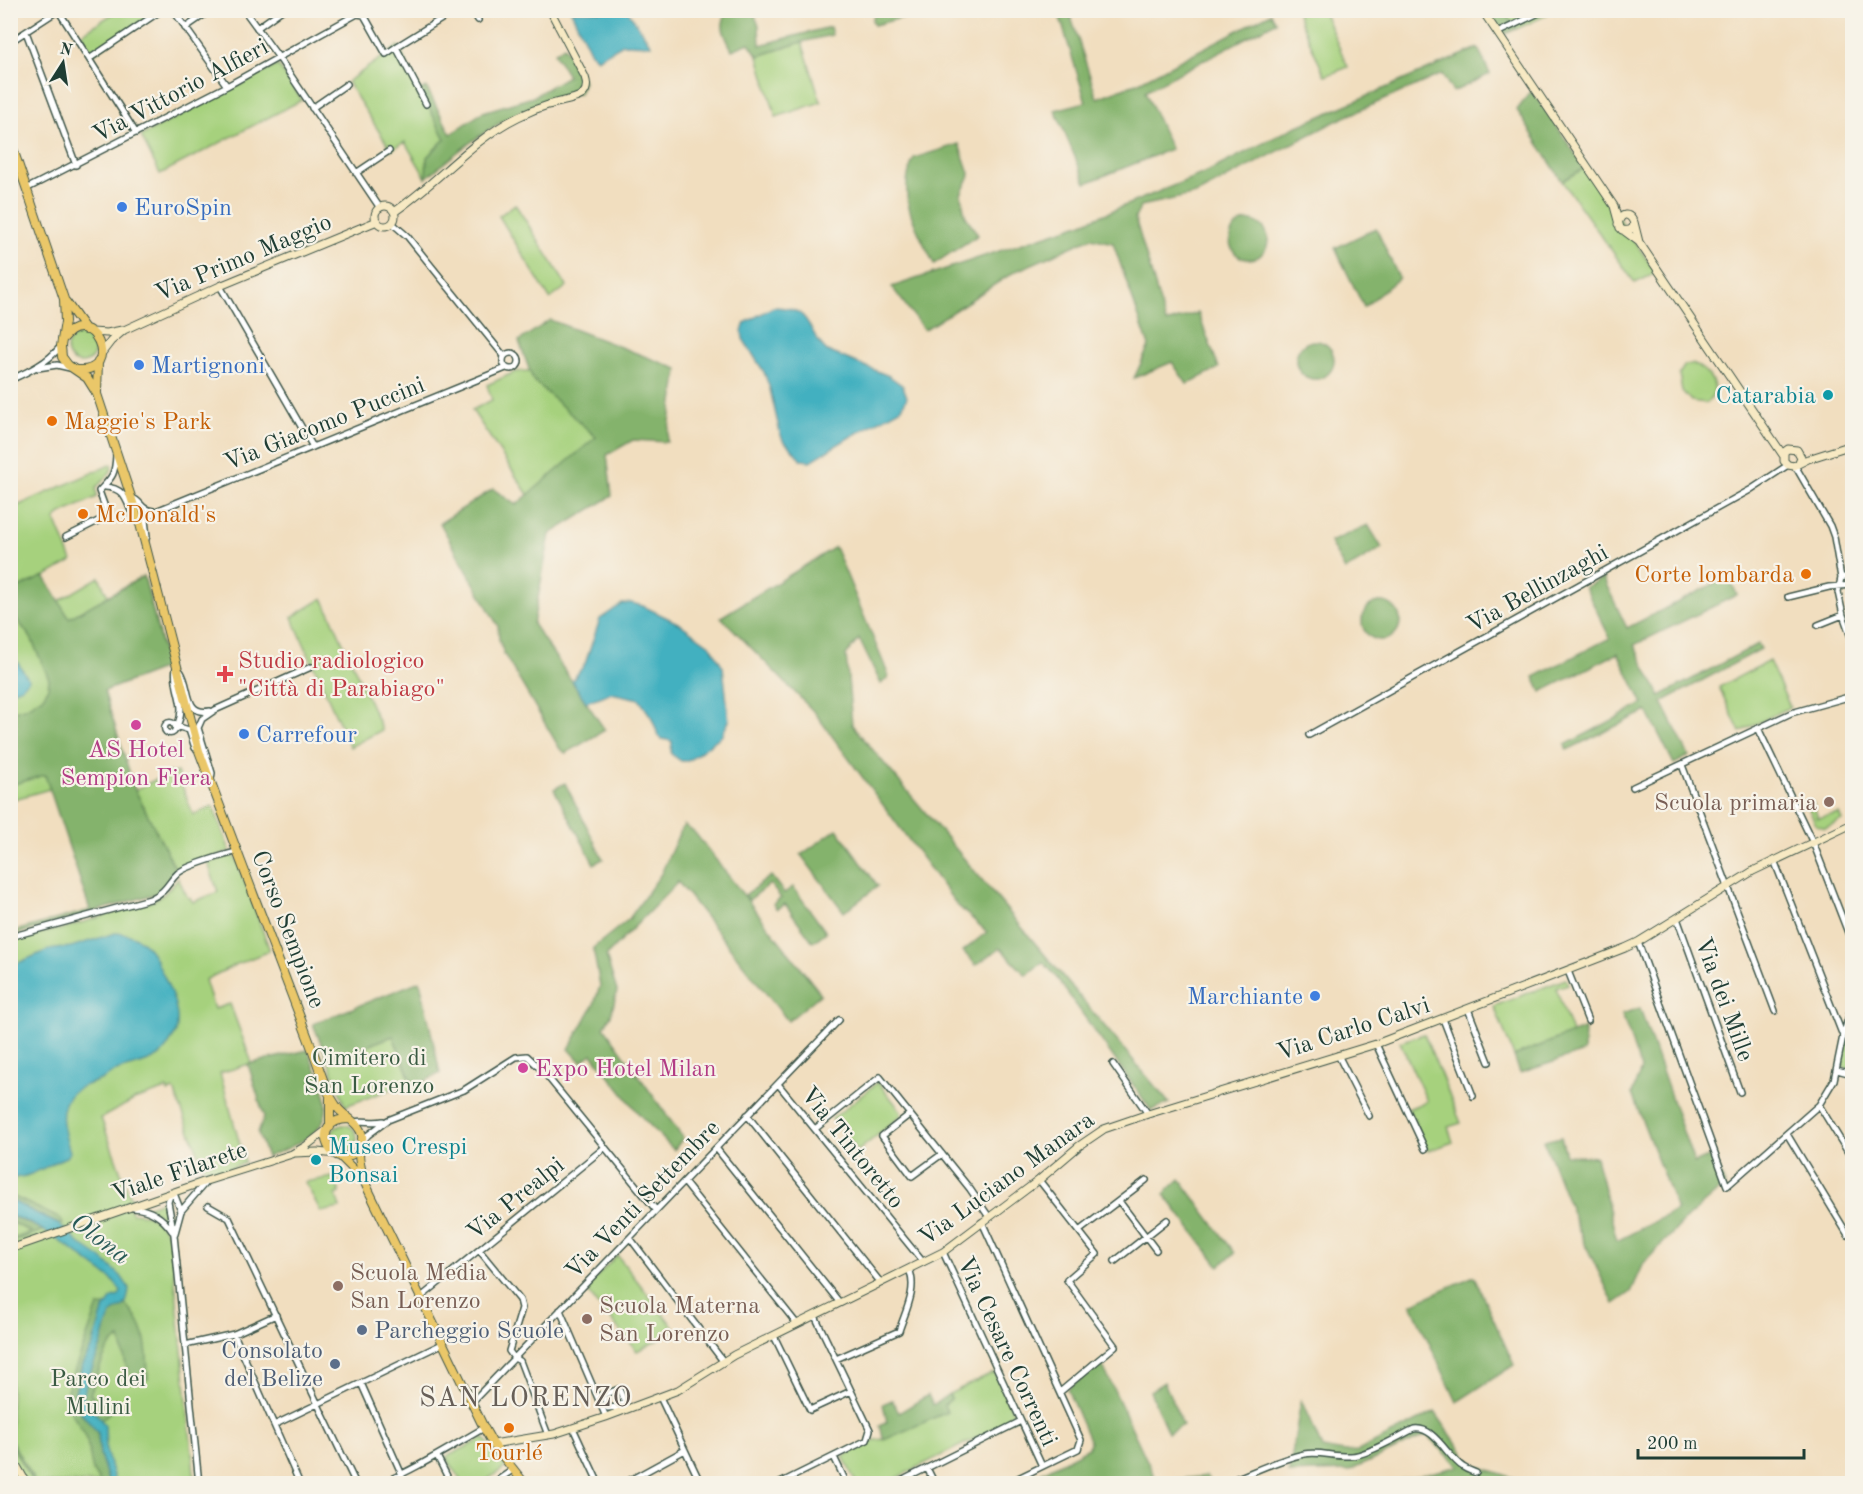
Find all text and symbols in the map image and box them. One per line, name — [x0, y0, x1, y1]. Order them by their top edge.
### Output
north arrow — [33, 33, 93, 93]
street label: Via Vittorio Alfieri — [89, 35, 273, 148]
text: N — [58, 41, 74, 60]
place label: EuroSpin — [134, 197, 232, 221]
marker: EuroSpin — [115, 200, 129, 214]
street label: Via Primo Maggio — [152, 211, 336, 307]
place label: Martignoni — [151, 355, 265, 379]
marker: Martignoni — [132, 358, 146, 372]
street label: Via Giacomo Puccini — [221, 374, 429, 476]
place label: Catarabia — [1715, 385, 1816, 409]
marker: Catarabia — [1821, 388, 1835, 402]
place label: Maggie's Park — [64, 411, 212, 435]
marker: Maggie's Park — [45, 414, 59, 428]
place label: McDonald's — [95, 504, 216, 528]
marker: McDonald's — [76, 507, 90, 521]
street label: Via Bellinzaghi — [1463, 541, 1613, 638]
place label: Corte lombarda — [1634, 564, 1794, 588]
marker: Corte lombarda — [1799, 567, 1813, 581]
place label: Studio radiologico "Città di Parabiago" — [238, 650, 445, 702]
marker: Studio radiologico "Città di Parabiago" — [216, 665, 234, 683]
marker: AS Hotel Sempion Fiera — [129, 718, 143, 732]
place label: Carrefour — [256, 724, 357, 748]
marker: Carrefour — [237, 727, 251, 741]
place label: AS Hotel Sempion Fiera — [61, 739, 212, 791]
place label: Scuola primaria — [1654, 792, 1817, 816]
marker: Scuola primaria — [1822, 795, 1836, 809]
street label: Corso Sempione — [246, 848, 328, 1012]
street label: Via dei Mille — [1690, 935, 1757, 1065]
place label: Marchiante — [1187, 986, 1303, 1010]
marker: Marchiante — [1308, 989, 1322, 1003]
street label: Via Carlo Calvi — [1274, 994, 1433, 1066]
park label: Cimitero di San Lorenzo — [304, 1047, 434, 1099]
place label: Expo Hotel Milan — [535, 1058, 716, 1082]
marker: Expo Hotel Milan — [516, 1061, 530, 1075]
street label: Via Tintoretto — [795, 1083, 908, 1214]
street label: Via Luciano Manara — [915, 1108, 1099, 1251]
street label: Via Venti Settembre — [562, 1116, 725, 1284]
place label: Museo Crespi Bonsai — [328, 1136, 467, 1188]
street label: Viale Filarete — [109, 1139, 250, 1207]
marker: Museo Crespi Bonsai — [309, 1153, 323, 1167]
street label: Via Prealpi — [463, 1153, 569, 1246]
water label: Olona — [65, 1209, 134, 1270]
street label: Via Cesare Correnti — [952, 1253, 1061, 1450]
place label: Scuola Media San Lorenzo — [350, 1262, 487, 1314]
marker: Scuola Media San Lorenzo — [331, 1279, 345, 1293]
place label: Scuola Materna San Lorenzo — [599, 1295, 760, 1347]
marker: Scuola Materna San Lorenzo — [580, 1312, 594, 1326]
place label: Parcheggio Scuole — [374, 1320, 564, 1344]
marker: Parcheggio Scuole — [355, 1323, 369, 1337]
place label: Consolato del Belize — [221, 1340, 323, 1392]
marker: Consolato del Belize — [328, 1357, 342, 1371]
park label: Parco dei Mulini — [50, 1368, 146, 1420]
district label: SAN LORENZO — [419, 1385, 633, 1412]
marker: Tourlé — [502, 1421, 516, 1435]
scale bar — [1638, 1422, 1804, 1460]
text: 200 m — [1647, 1435, 1698, 1453]
place label: Tourlé — [475, 1442, 543, 1466]

